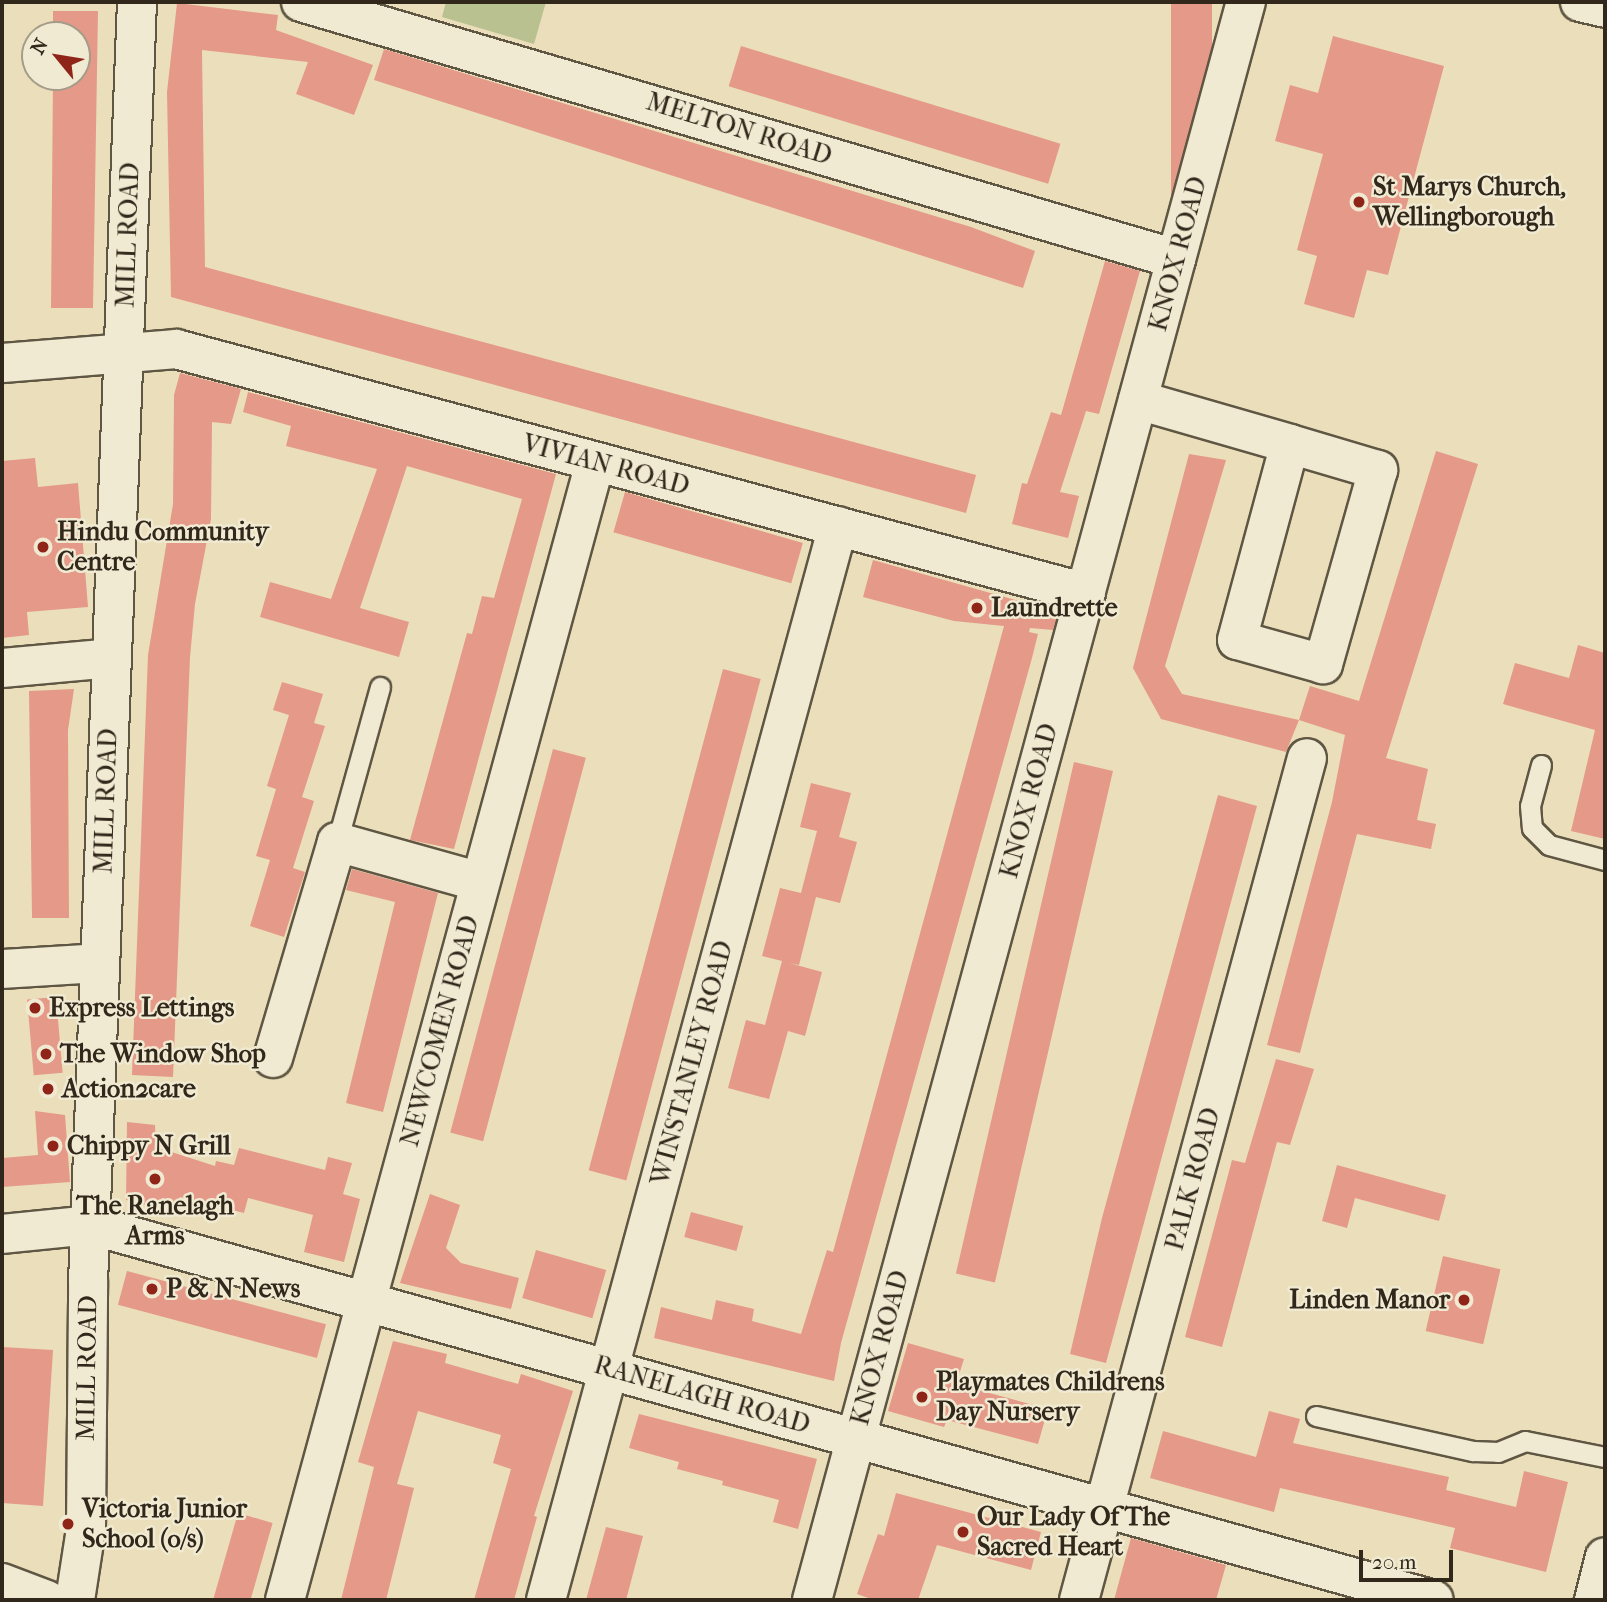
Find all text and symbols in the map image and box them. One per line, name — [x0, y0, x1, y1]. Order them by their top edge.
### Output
north arrow — [21, 21, 91, 91]
text: N — [26, 35, 53, 58]
street label: MELTON ROAD — [643, 86, 835, 172]
street label: MILL ROAD — [110, 162, 146, 308]
place label: St Marys Church, Wellingborough — [1373, 171, 1566, 232]
street label: KNOX ROAD — [1142, 173, 1214, 335]
marker: St Marys Church, Wellingborough — [1351, 194, 1367, 210]
street label: VIVIAN ROAD — [519, 428, 693, 502]
place label: Hindu Community Centre — [57, 516, 269, 578]
marker: Hindu Community Centre — [35, 539, 51, 555]
place label: Laundrette — [991, 592, 1118, 624]
marker: Laundrette — [969, 600, 985, 616]
street label: KNOX ROAD — [993, 720, 1065, 882]
street label: MILL ROAD — [88, 728, 124, 874]
street label: NEWCOMEN ROAD — [394, 912, 486, 1150]
street label: WINSTANLEY ROAD — [644, 937, 740, 1189]
place label: Express Lettings — [49, 992, 234, 1024]
marker: Express Lettings — [27, 1000, 43, 1016]
place label: The Window Shop — [60, 1038, 266, 1070]
marker: The Window Shop — [38, 1046, 54, 1062]
place label: Action2care — [62, 1073, 196, 1105]
marker: Action2care — [40, 1081, 56, 1097]
street label: PALK ROAD — [1159, 1104, 1227, 1254]
place label: Chippy N Grill — [67, 1130, 231, 1162]
marker: Chippy N Grill — [45, 1138, 61, 1154]
marker: The Ranelagh Arms — [147, 1171, 163, 1187]
place label: The Ranelagh Arms — [76, 1190, 234, 1252]
street label: KNOX ROAD — [844, 1267, 916, 1429]
place label: P & N News — [166, 1273, 300, 1305]
marker: P & N News — [144, 1281, 160, 1297]
place label: Linden Manor — [1289, 1284, 1450, 1316]
marker: Linden Manor — [1456, 1292, 1472, 1308]
street label: MILL ROAD — [70, 1295, 104, 1441]
street label: RANELAGH ROAD — [590, 1349, 814, 1441]
place label: Playmates Childrens Day Nursery — [936, 1366, 1165, 1428]
marker: Playmates Childrens Day Nursery — [914, 1389, 930, 1405]
place label: Victoria Junior School (o/s) — [82, 1493, 247, 1554]
place label: Our Lady Of The Sacred Heart — [977, 1501, 1170, 1562]
marker: Victoria Junior School (o/s) — [60, 1516, 76, 1532]
marker: Our Lady Of The Sacred Heart — [955, 1524, 971, 1540]
scale bar — [1362, 1536, 1456, 1580]
text: 20 m — [1372, 1550, 1416, 1574]

